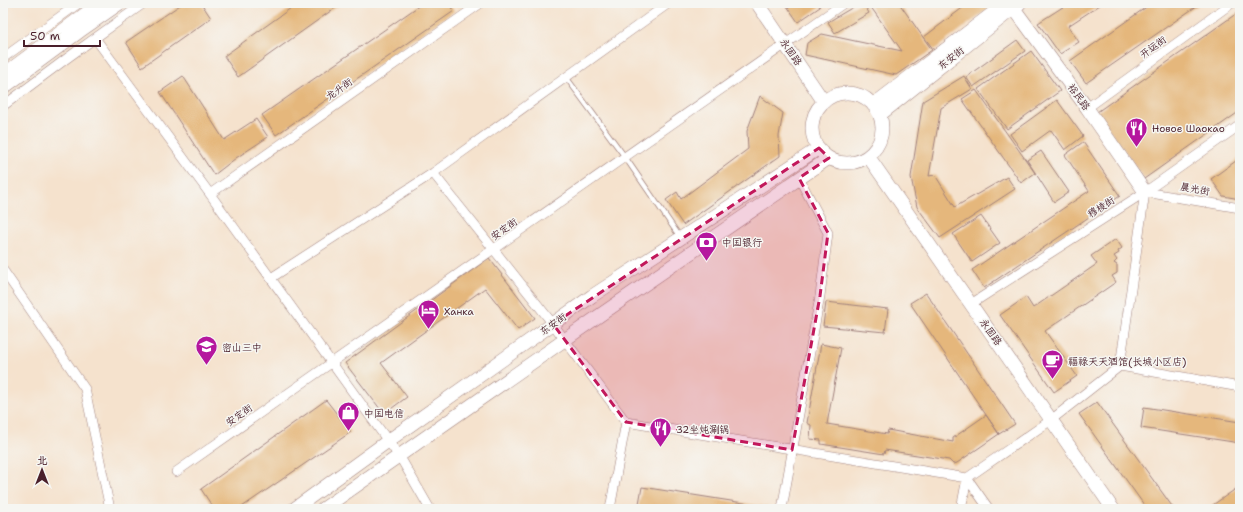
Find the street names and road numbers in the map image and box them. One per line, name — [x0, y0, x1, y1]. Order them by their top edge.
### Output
street label: 开运街 — [1137, 33, 1169, 61]
street label: 永固路 — [777, 36, 805, 68]
street label: 东安街 — [935, 44, 967, 72]
street label: 龙升街 — [323, 75, 355, 103]
street label: 裕民路 — [1065, 81, 1093, 113]
street label: 晨光街 — [1179, 180, 1211, 198]
street label: 穆棱街 — [1085, 193, 1117, 221]
street label: 安定街 — [488, 215, 520, 243]
street label: 东安街 — [537, 310, 569, 338]
street label: 永固路 — [977, 316, 1005, 348]
street label: 安定街 — [223, 401, 255, 429]

